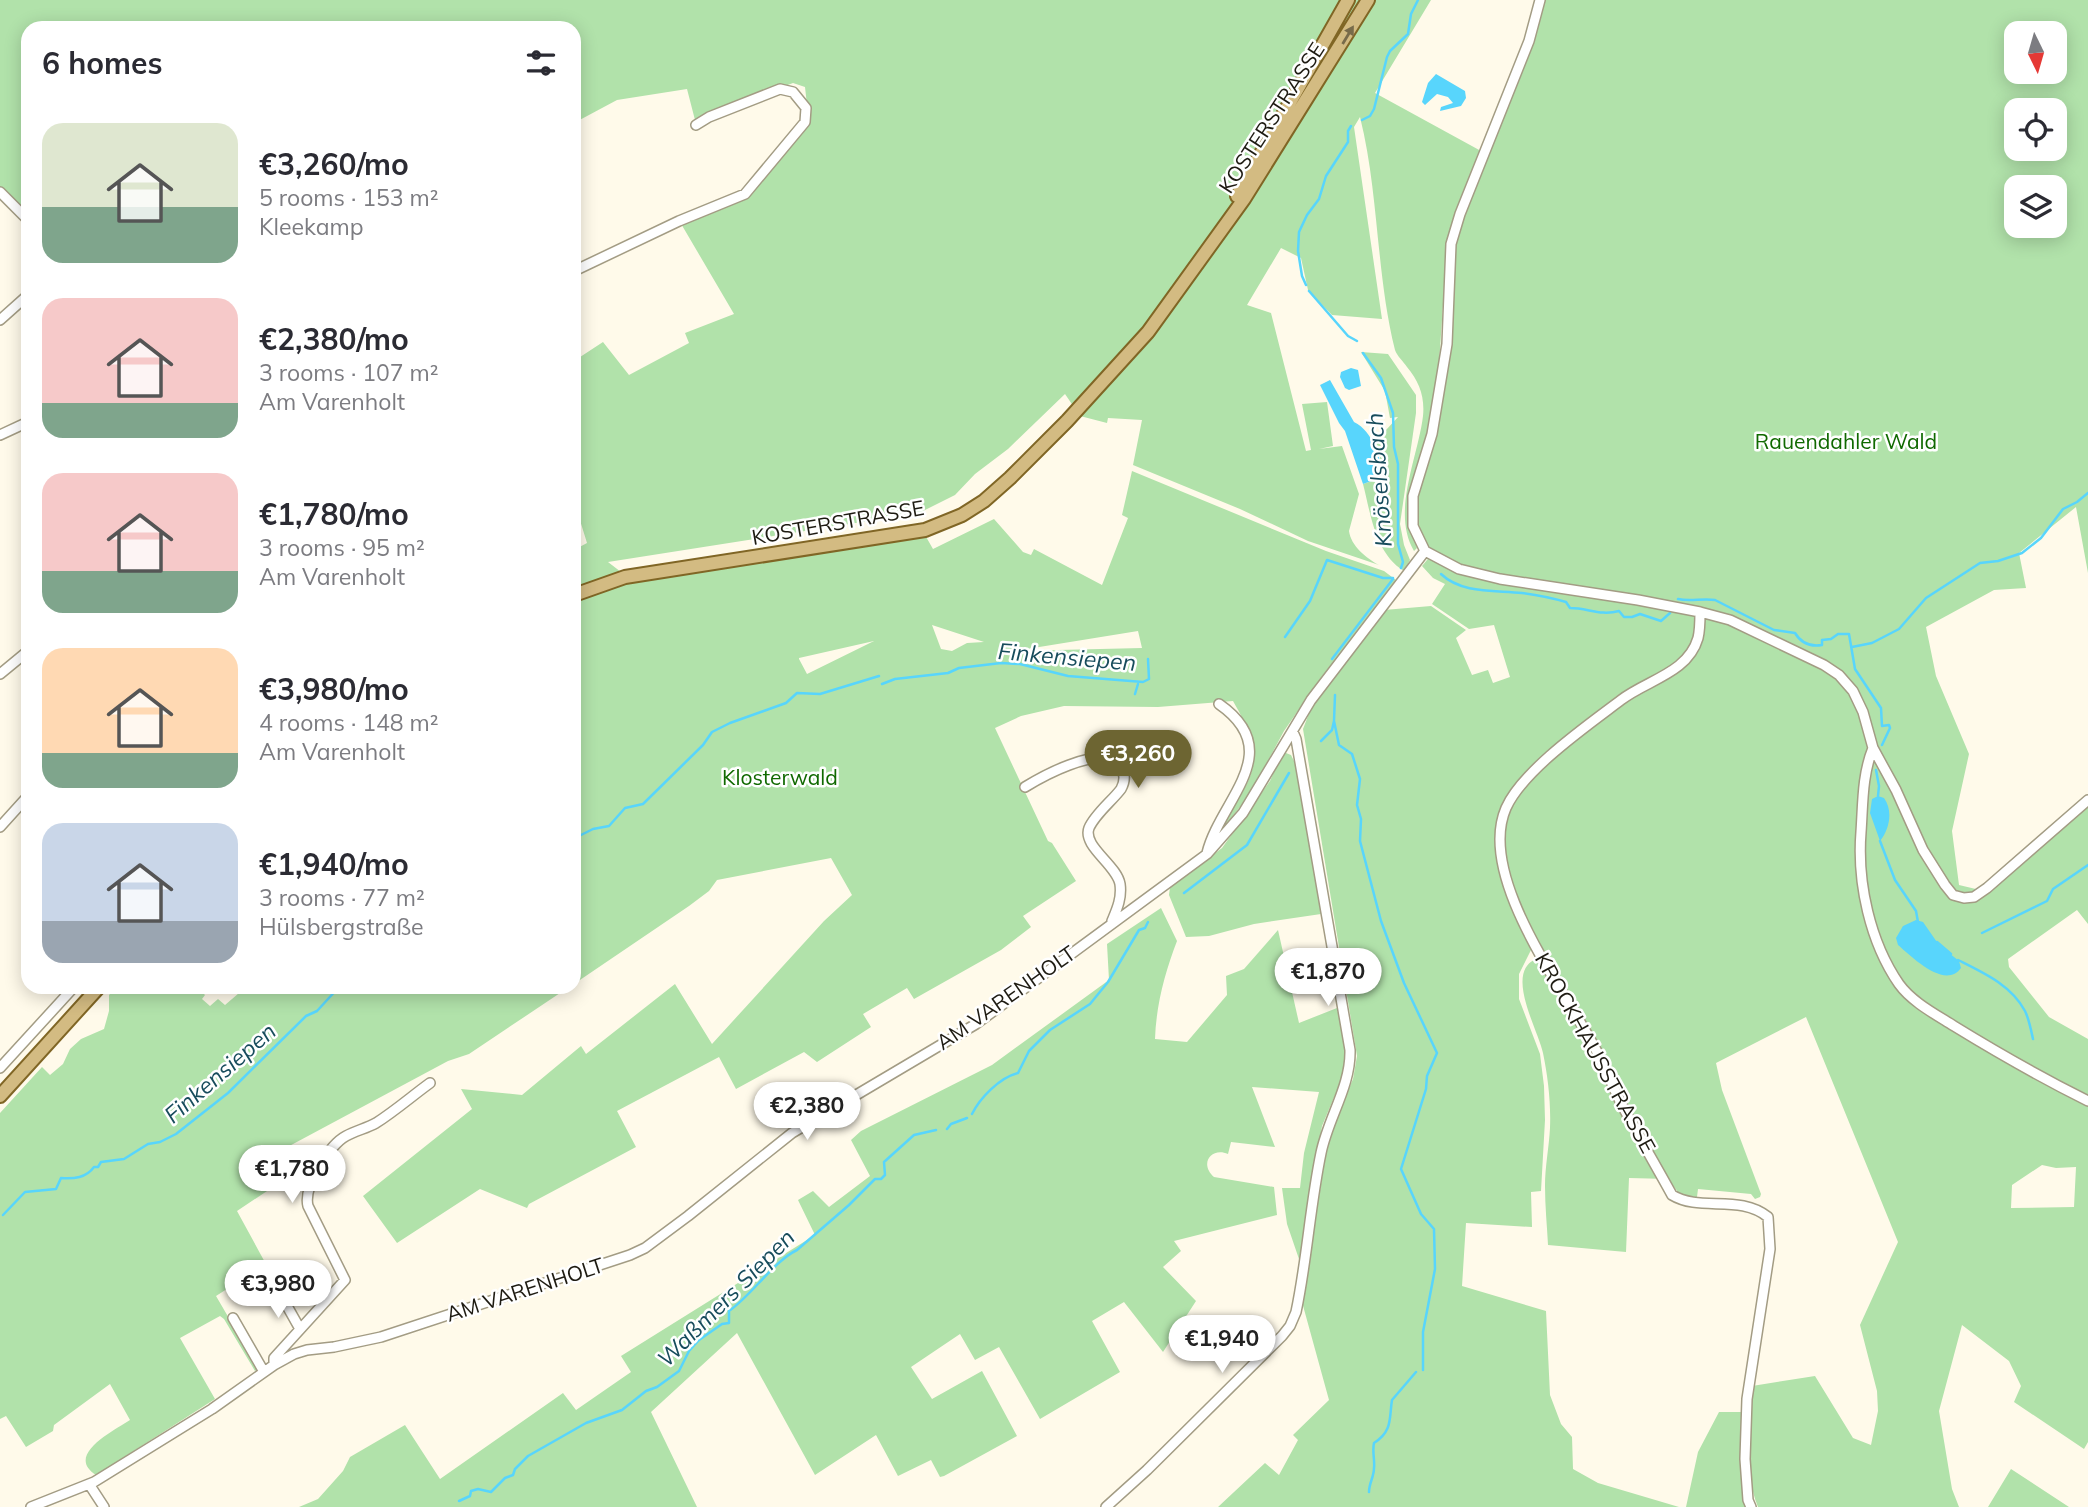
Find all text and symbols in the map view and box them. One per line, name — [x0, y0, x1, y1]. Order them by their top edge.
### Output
north arrow — [2004, 21, 2067, 84]
map controls — [2004, 21, 2067, 238]
one-way arrow — [1342, 26, 1354, 45]
street label: KOSTERSTRASSE — [1213, 37, 1330, 198]
text: 6 homes — [42, 44, 163, 82]
icon: filters — [522, 44, 560, 82]
button: locate — [2004, 98, 2067, 161]
text: €3,260/mo — [259, 145, 409, 183]
icon: home — [98, 151, 182, 235]
button: layers — [2004, 175, 2067, 238]
text: 5 rooms · 153 m² — [259, 183, 439, 212]
text: Kleekamp — [259, 212, 364, 241]
text: €2,380/mo — [259, 320, 409, 358]
icon: home — [98, 326, 182, 410]
text: 3 rooms · 107 m² — [259, 358, 439, 387]
text: Am Varenholt — [259, 387, 405, 416]
water label: Knöselsbach — [1359, 412, 1398, 548]
park label: Rauendahler Wald — [1755, 428, 1937, 454]
street label: KOSTERSTRASSE — [749, 494, 926, 550]
text: €1,780/mo — [259, 495, 409, 533]
icon: home — [98, 501, 182, 585]
text: 3 rooms · 95 m² — [259, 533, 425, 562]
text: Am Varenholt — [259, 562, 405, 591]
water label: Finkensiepen — [997, 636, 1137, 677]
text: €3,980/mo — [259, 670, 409, 708]
icon: home — [98, 676, 182, 760]
text: 4 rooms · 148 m² — [259, 708, 439, 737]
pin: €3,260 — [1081, 730, 1195, 790]
text: Am Varenholt — [259, 737, 405, 766]
text: €3,260 — [1101, 738, 1175, 767]
park label: Klosterwald — [722, 764, 838, 790]
text: €1,940/mo — [259, 845, 409, 883]
icon: home — [98, 851, 182, 935]
text: 3 rooms · 77 m² — [259, 883, 425, 912]
text: Hülsbergstraße — [259, 912, 424, 941]
street label: AM VARENHOLT — [931, 939, 1080, 1055]
pin: €1,870 — [1271, 948, 1385, 1008]
street label: KROCKHAUSSTRASSE — [1530, 948, 1662, 1157]
text: €1,870 — [1291, 956, 1365, 985]
water label: Finkensiepen — [158, 1016, 281, 1129]
pin: €2,380 — [750, 1082, 864, 1142]
text: €2,380 — [770, 1090, 844, 1119]
pin: €1,780 — [235, 1146, 349, 1205]
text: €1,780 — [255, 1153, 329, 1182]
water label: Waßmers Siepen — [651, 1223, 801, 1373]
street label: AM VARENHOLT — [443, 1251, 607, 1327]
pin: €3,980 — [221, 1260, 335, 1320]
text: €3,980 — [241, 1268, 315, 1297]
pin: €1,940 — [1165, 1316, 1279, 1375]
text: €1,940 — [1185, 1323, 1259, 1352]

